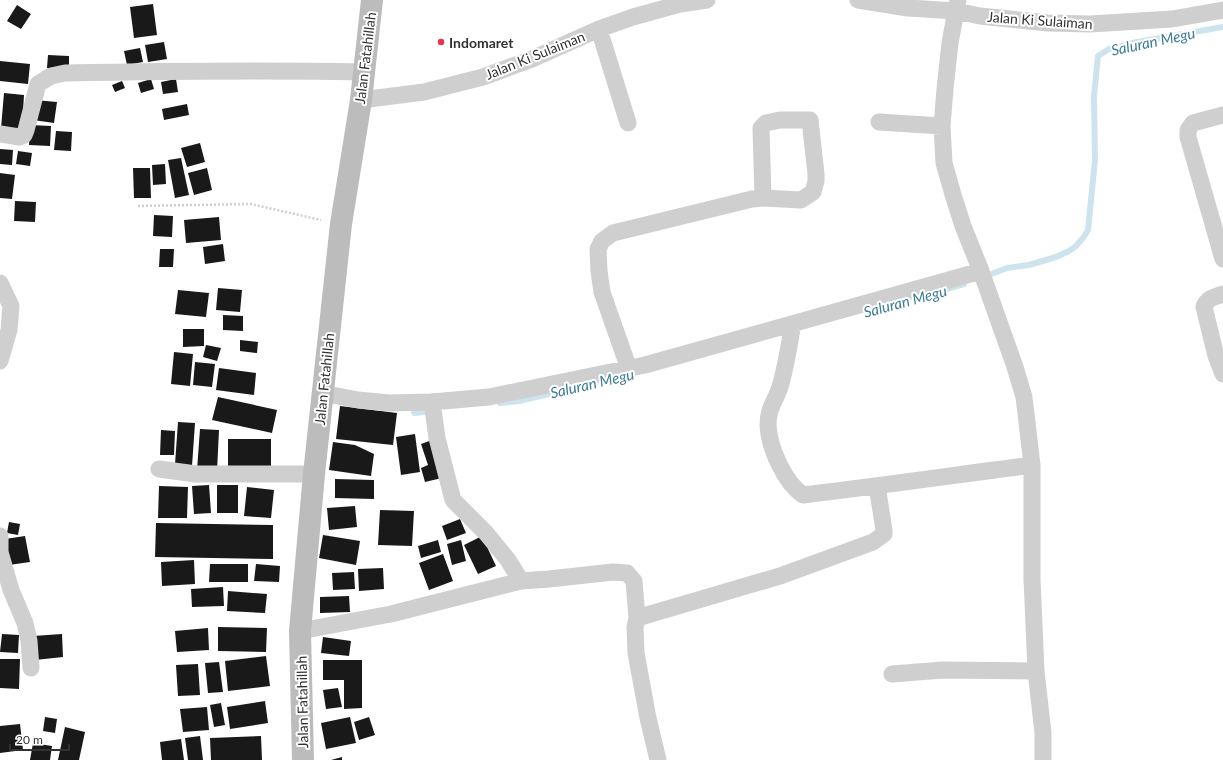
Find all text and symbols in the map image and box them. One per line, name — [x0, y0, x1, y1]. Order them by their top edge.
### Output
street label: Jalan Ki Sulaiman — [987, 8, 1093, 32]
street label: Jalan Fatahillah — [351, 11, 379, 105]
water label: Saluran Megu — [1109, 23, 1197, 59]
street label: Jalan Ki Sulaiman — [483, 27, 587, 83]
place label: Indomaret — [449, 34, 514, 51]
marker: Indomaret — [436, 37, 446, 47]
water label: Saluran Megu — [861, 281, 949, 321]
street label: Jalan Fatahillah — [311, 332, 337, 426]
water label: Saluran Megu — [548, 365, 636, 401]
street label: Jalan Fatahillah — [293, 656, 311, 748]
scale bar — [10, 726, 69, 752]
text: 20 m — [16, 732, 43, 747]

